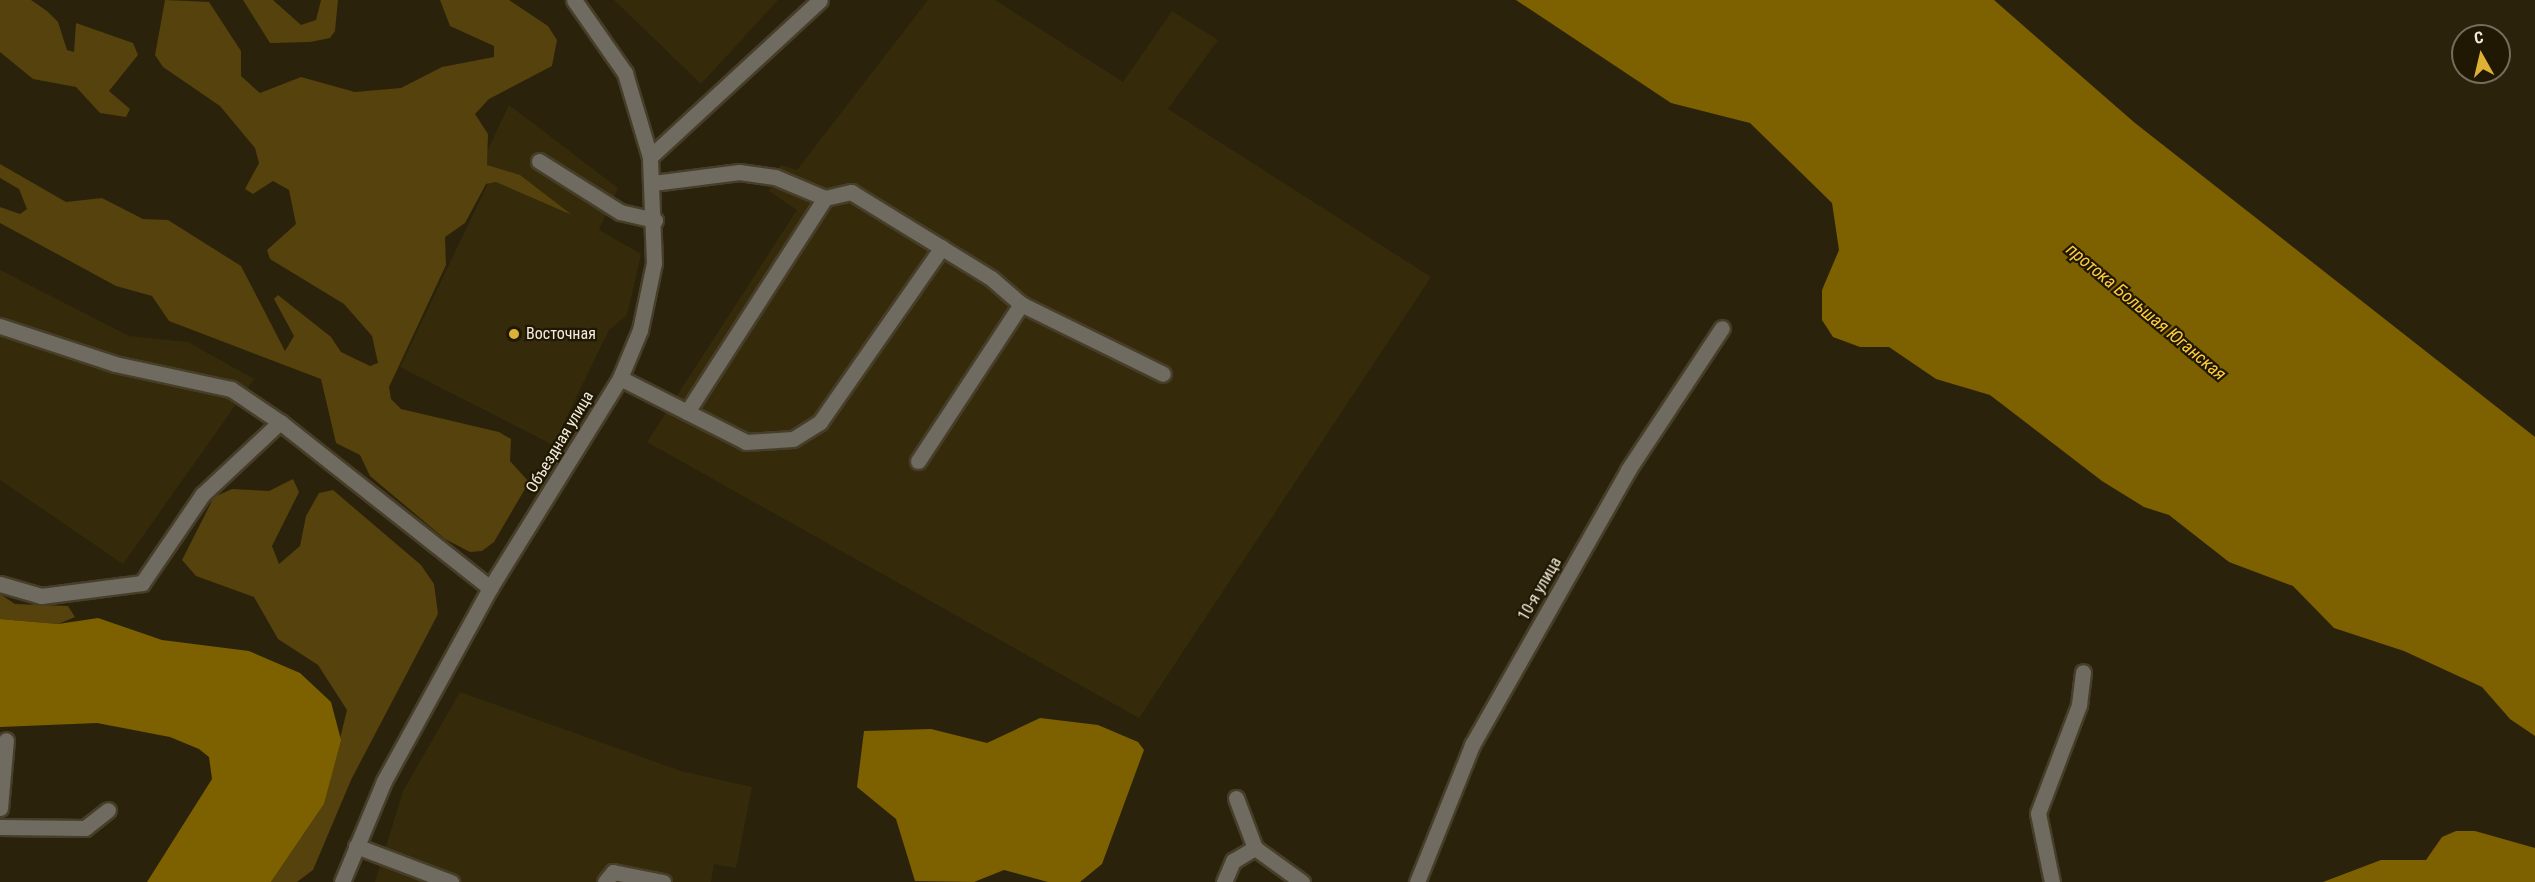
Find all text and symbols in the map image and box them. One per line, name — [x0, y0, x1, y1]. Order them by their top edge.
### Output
north arrow — [2451, 24, 2511, 84]
text: С — [2473, 28, 2485, 48]
water label: протока Большая Юганская — [2062, 239, 2230, 385]
place label: Восточная — [526, 324, 596, 344]
marker: Восточная — [507, 327, 521, 341]
street label: Объездная улица — [522, 388, 598, 496]
street label: 10-я улица — [1514, 554, 1566, 624]

